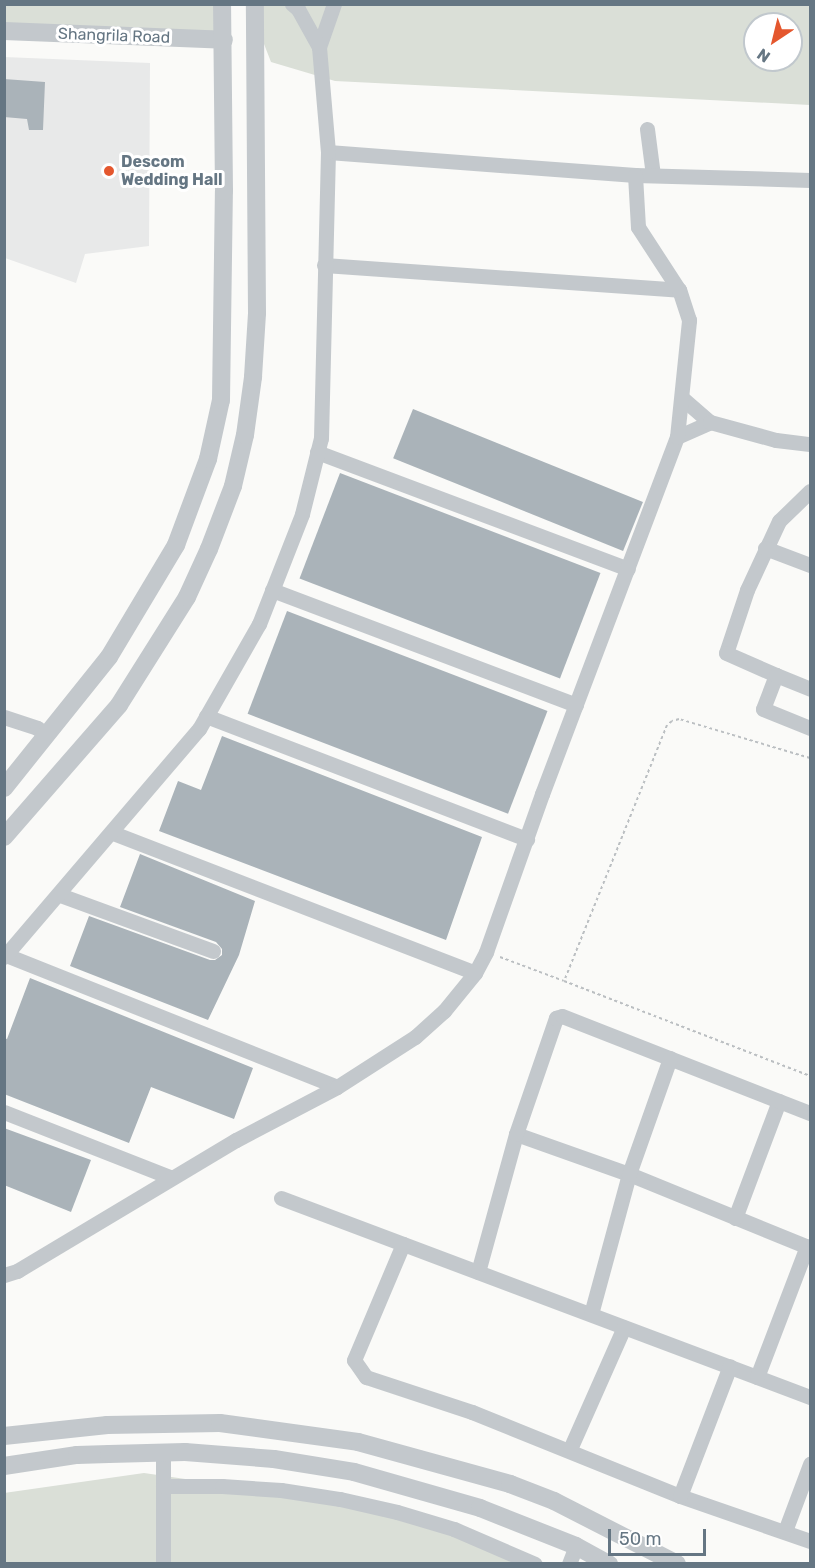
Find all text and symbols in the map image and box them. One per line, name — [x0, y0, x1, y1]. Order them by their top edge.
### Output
north arrow — [743, 12, 803, 72]
street label: Shangrila Road — [58, 24, 170, 48]
text: N — [753, 44, 774, 67]
place label: Descom Wedding Hall — [121, 152, 223, 190]
marker: Descom Wedding Hall — [102, 164, 116, 178]
scale bar — [611, 1517, 708, 1555]
text: 50 m — [619, 1528, 662, 1550]

